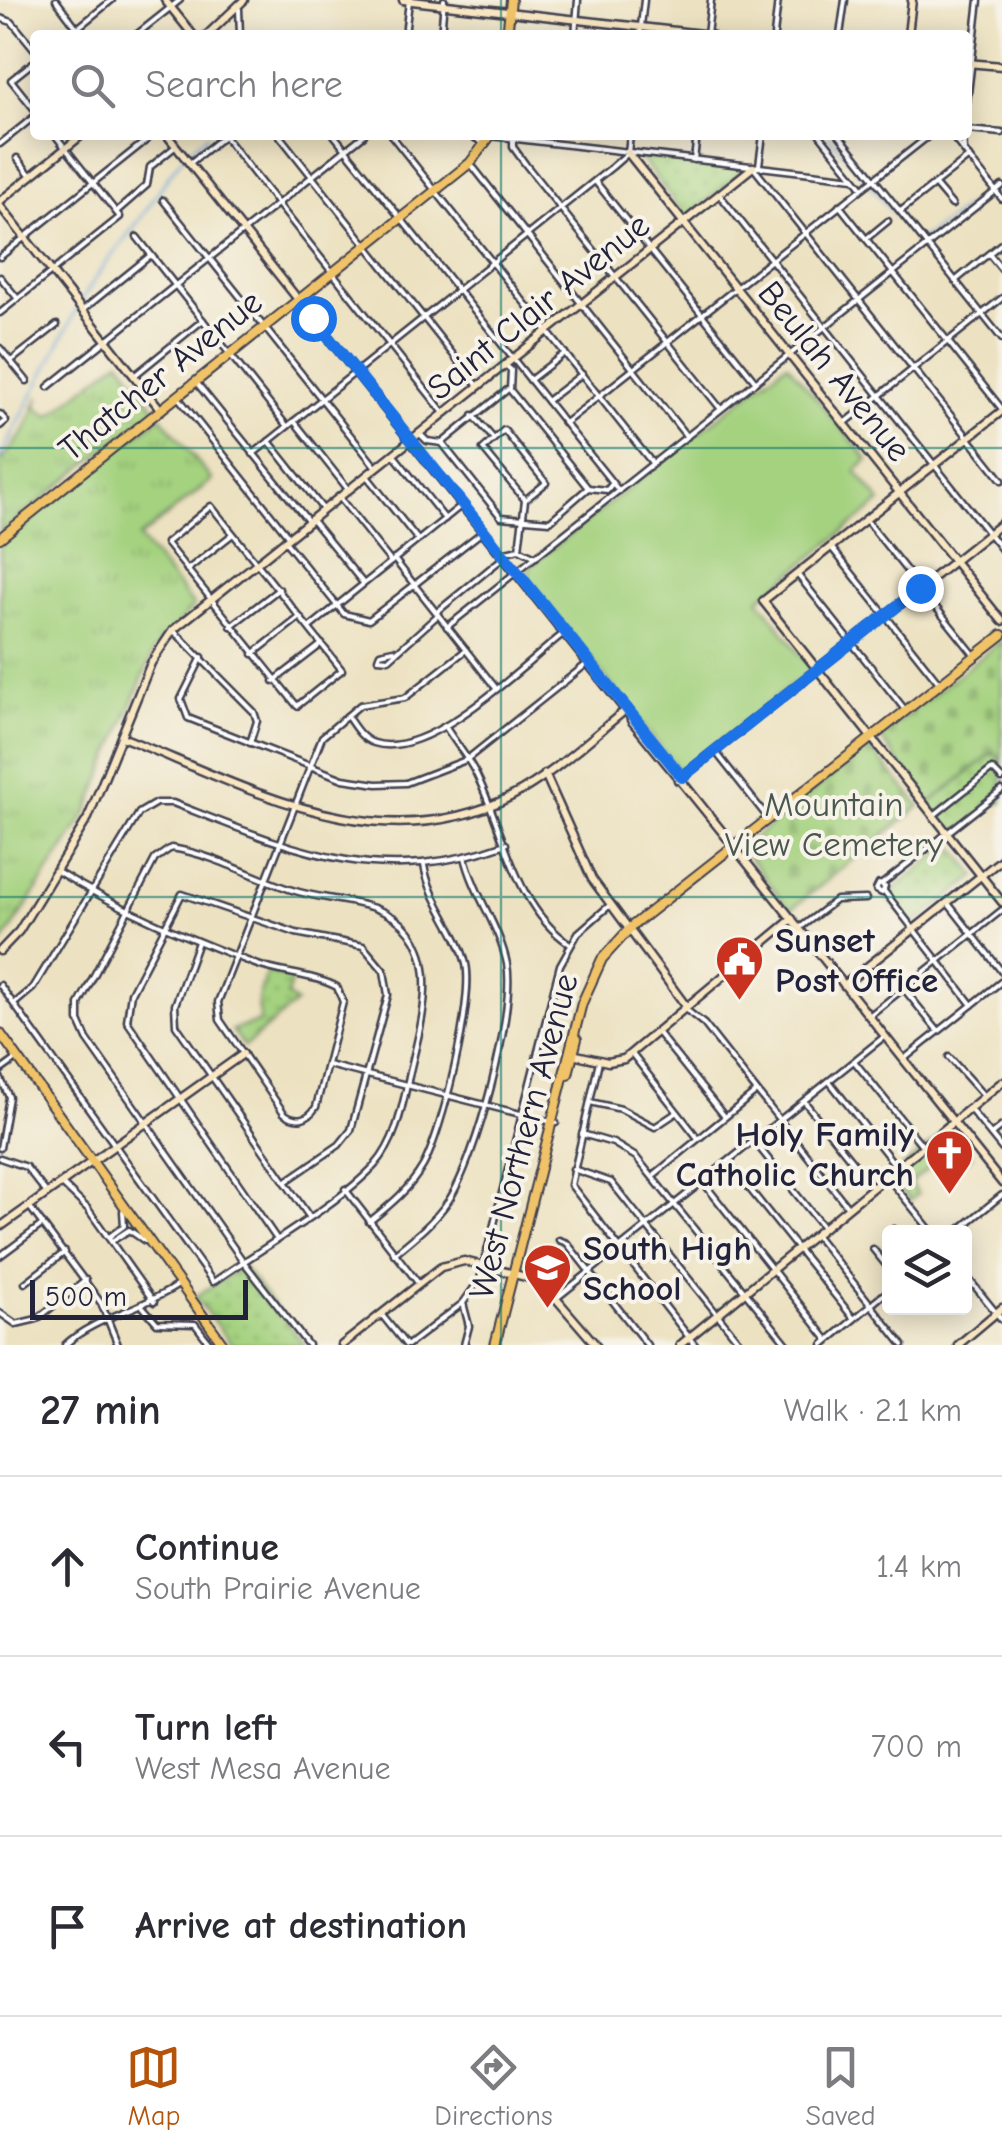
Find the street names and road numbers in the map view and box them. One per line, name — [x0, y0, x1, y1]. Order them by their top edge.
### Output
street label: Saint Clair Avenue — [419, 204, 658, 408]
street label: Beulah Avenue — [749, 273, 920, 470]
street label: Thatcher Avenue — [50, 281, 270, 470]
street label: West Northern Avenue — [460, 969, 587, 1303]

